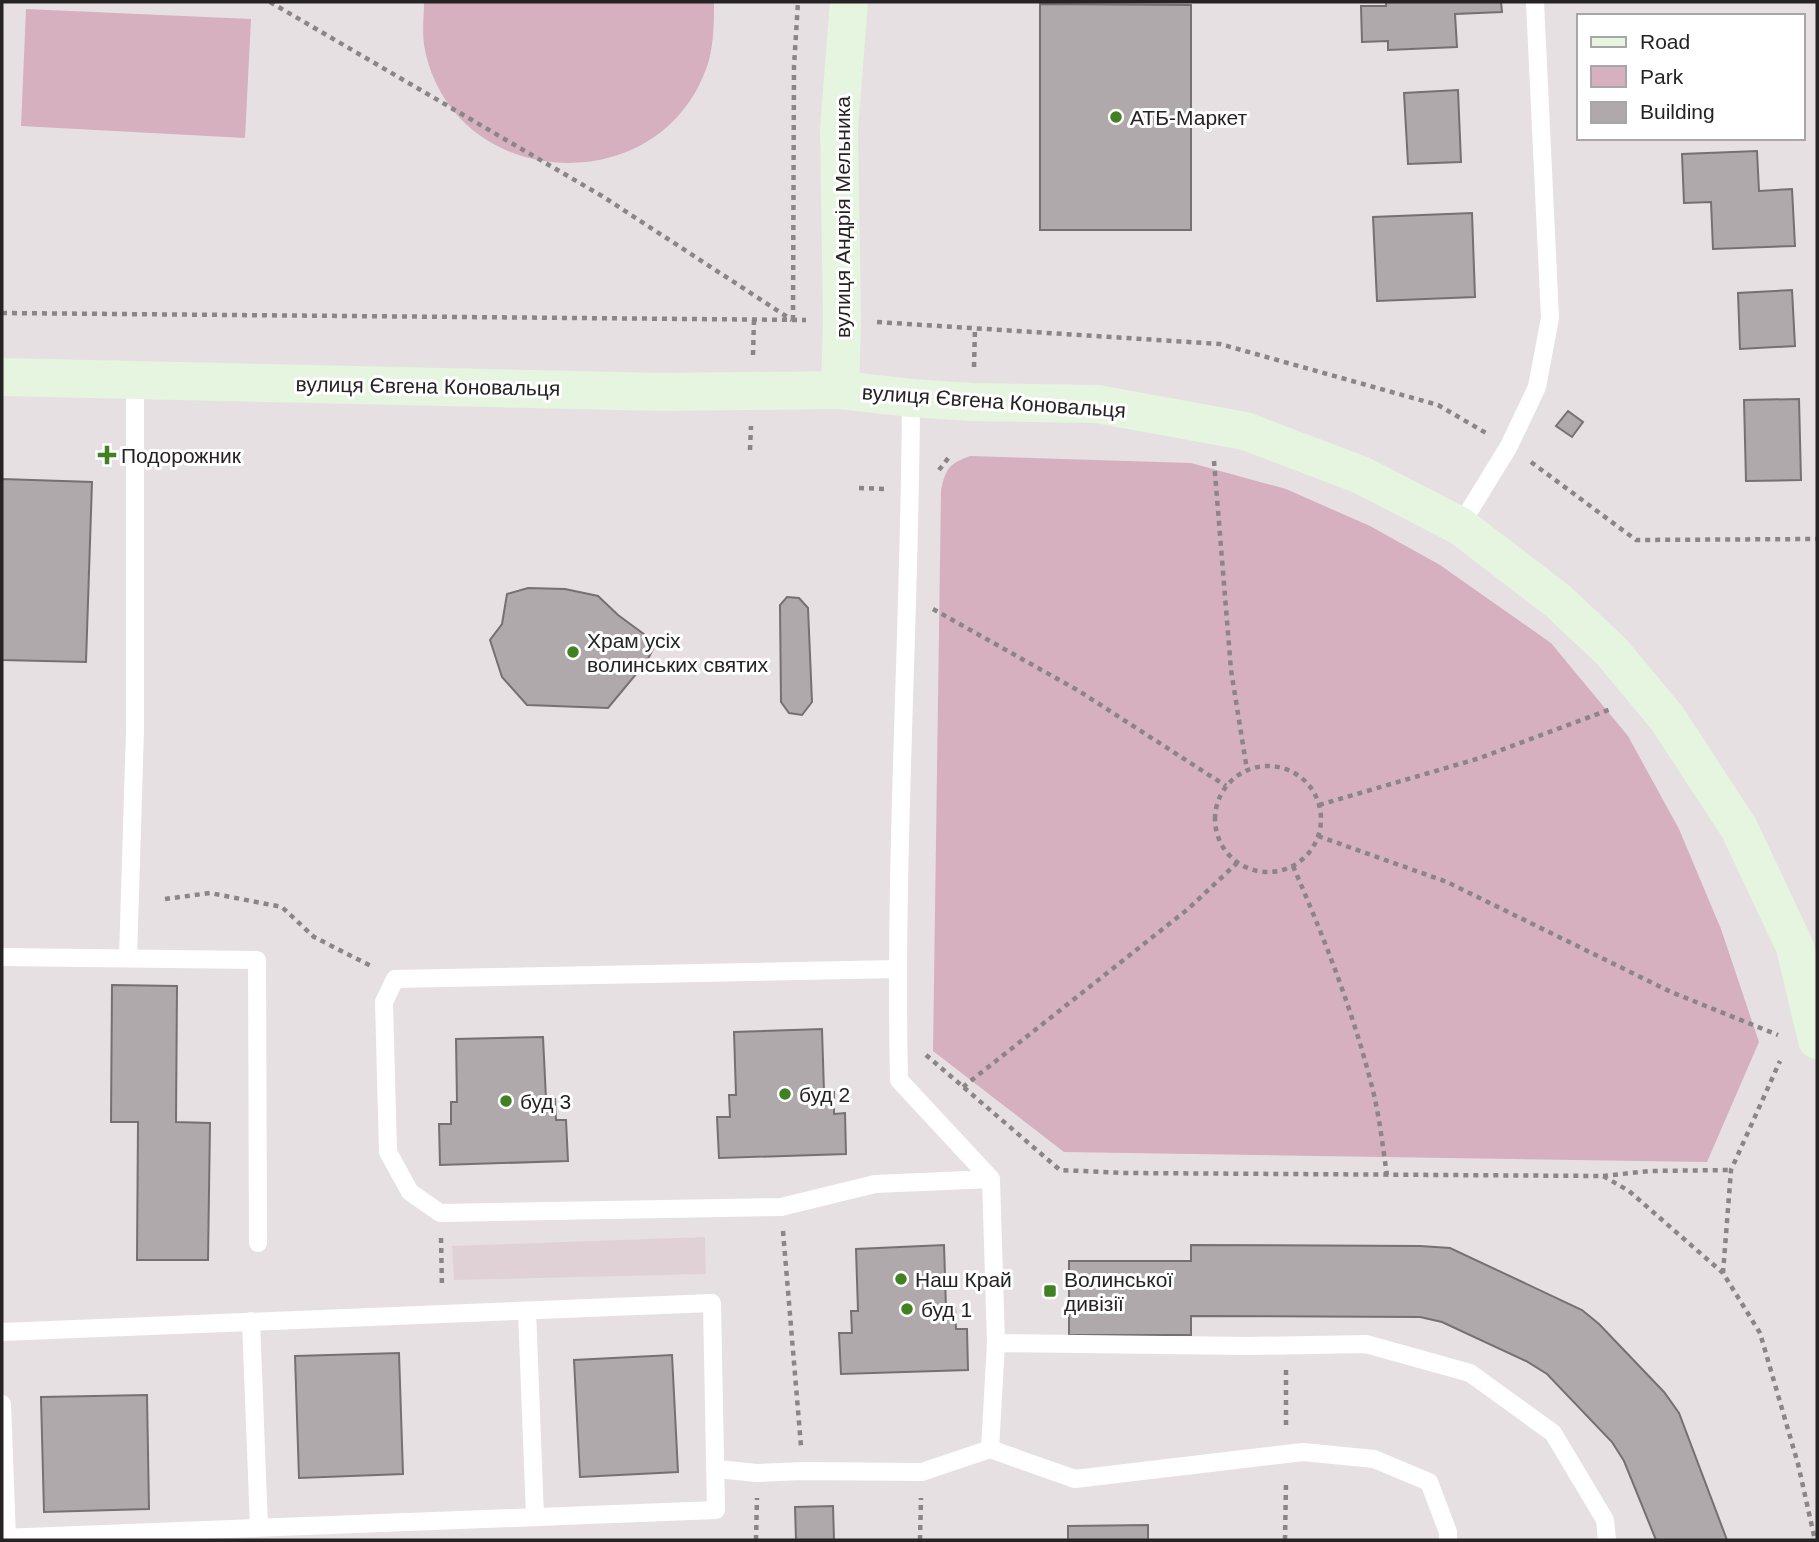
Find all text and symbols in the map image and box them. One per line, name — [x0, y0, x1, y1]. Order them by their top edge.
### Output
legend — [1577, 14, 1805, 140]
text: Road — [1640, 30, 1690, 53]
text: Park — [1640, 65, 1684, 88]
street label: вулиця Андрія Мельника — [831, 96, 854, 338]
text: Building — [1640, 100, 1715, 123]
place label: АТБ-Маркет — [1130, 106, 1247, 129]
marker: АТБ-Маркет — [1108, 109, 1124, 125]
street label: вулиця Євгена Коновальця — [296, 372, 560, 400]
street label: вулиця Євгена Коновальця — [861, 380, 1127, 422]
place label: Подорожник — [121, 444, 242, 467]
marker: Подорожник — [99, 447, 115, 463]
place label: Храм усіх волинських святих — [587, 629, 769, 676]
marker: Храм усіх волинських святих — [565, 644, 581, 660]
place label: буд 2 — [799, 1083, 850, 1106]
marker: буд 2 — [777, 1086, 793, 1102]
place label: буд 3 — [520, 1090, 571, 1113]
marker: буд 3 — [498, 1093, 514, 1109]
place label: Наш Край — [915, 1268, 1012, 1291]
place label: Волинської дивізії — [1064, 1268, 1173, 1315]
marker: Наш Край — [893, 1271, 909, 1287]
marker: Волинської дивізії — [1042, 1283, 1058, 1299]
place label: буд 1 — [921, 1298, 972, 1321]
marker: буд 1 — [899, 1301, 915, 1317]

